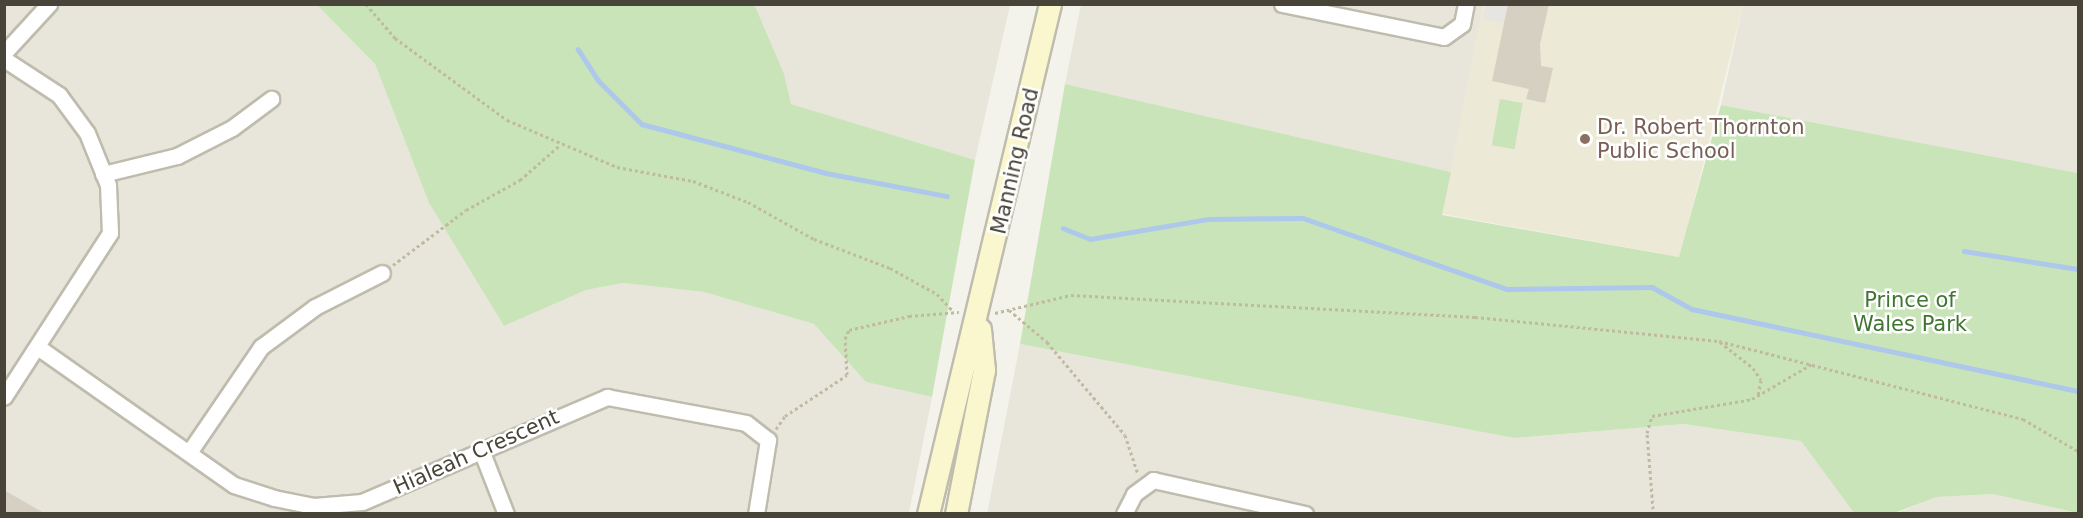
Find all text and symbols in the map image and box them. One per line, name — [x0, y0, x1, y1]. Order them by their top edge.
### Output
street label: Manning Road — [986, 85, 1044, 237]
place label: Dr. Robert Thornton Public School — [1597, 114, 1804, 164]
marker: Dr. Robert Thornton Public School — [1578, 132, 1592, 146]
park label: Prince of Wales Park — [1853, 287, 1967, 337]
street label: Hialeah Crescent — [389, 404, 563, 500]

